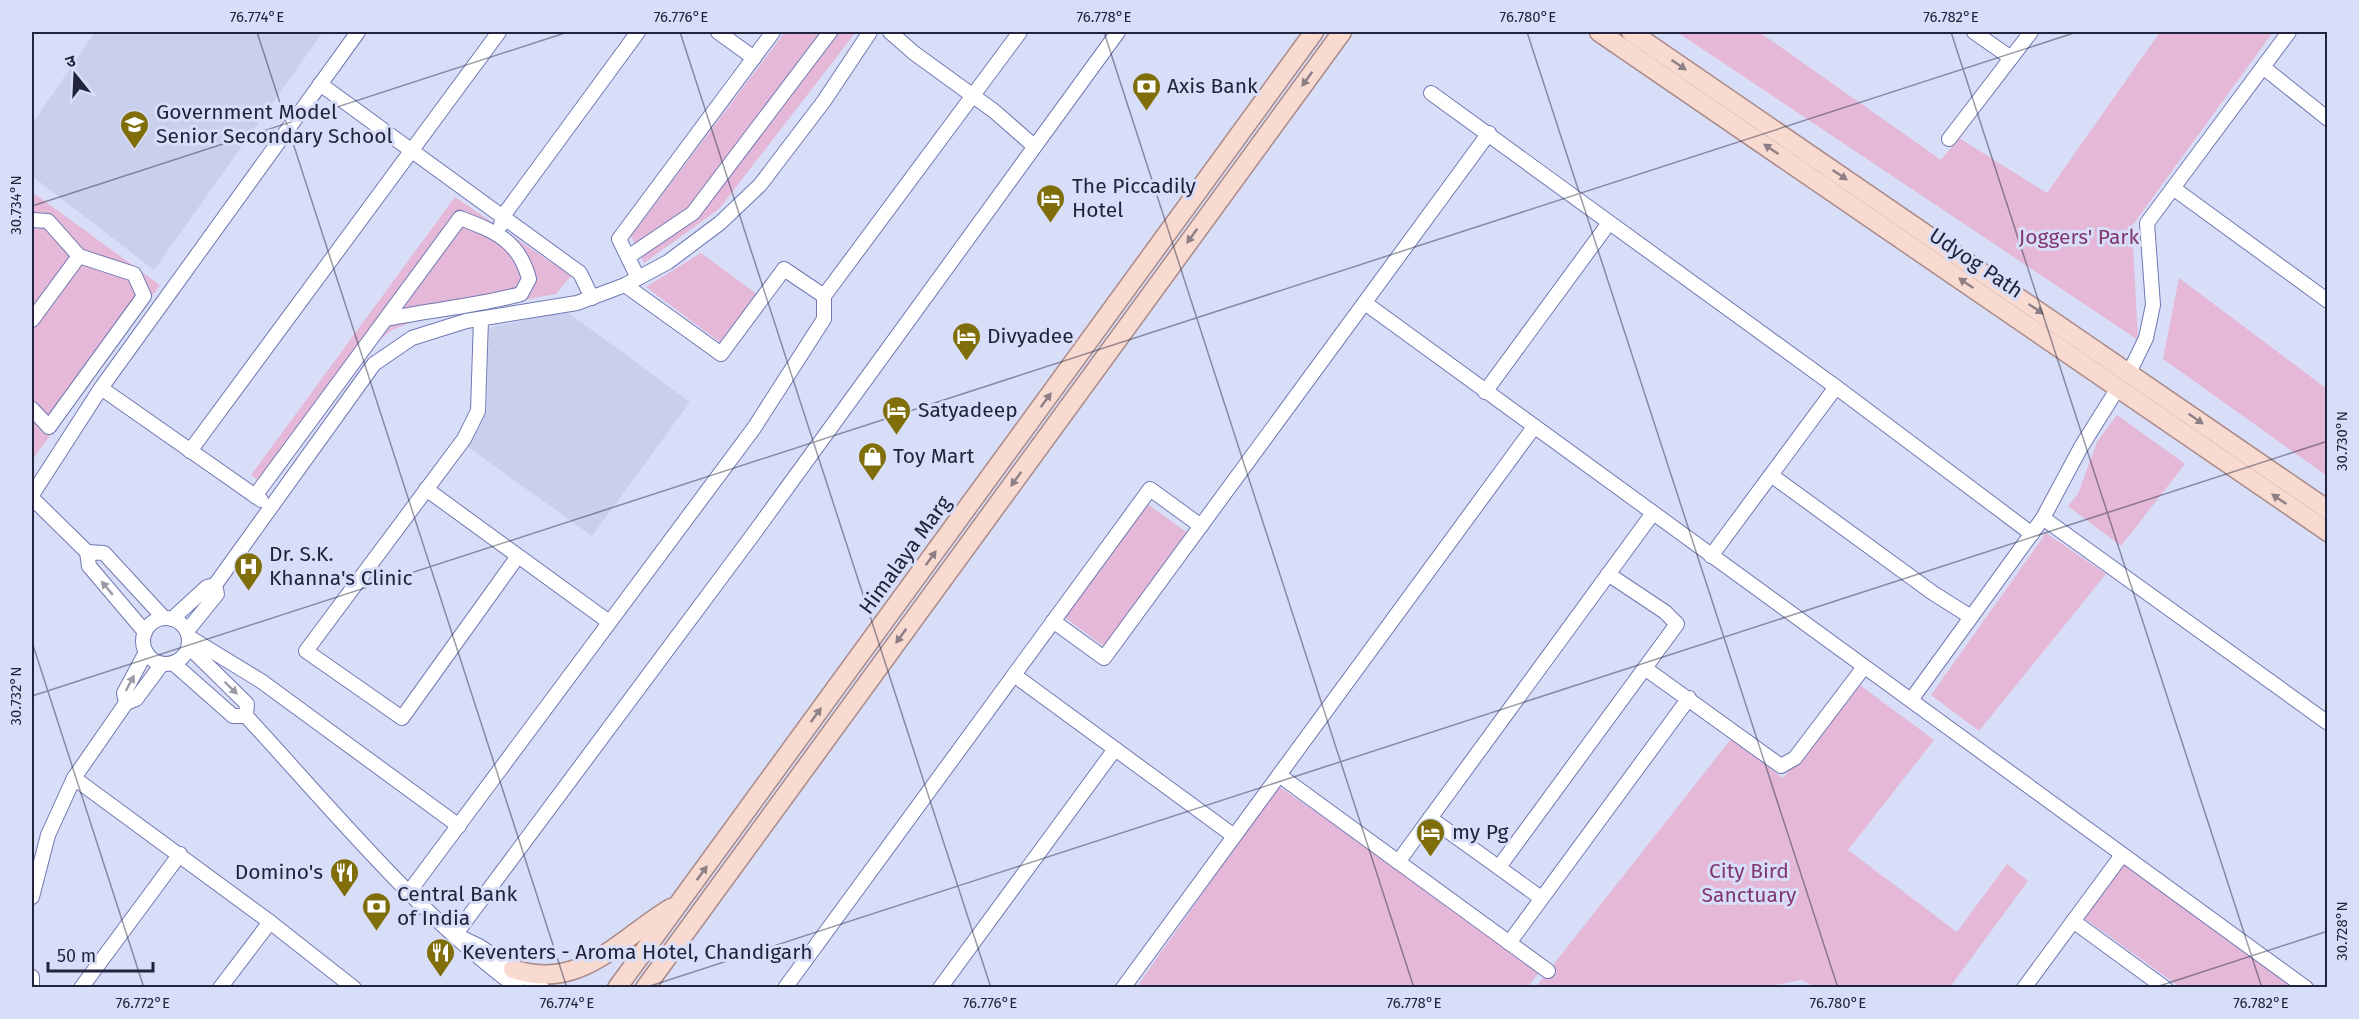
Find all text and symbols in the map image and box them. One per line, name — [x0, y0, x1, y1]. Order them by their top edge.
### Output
text: 76.774°E — [230, 8, 284, 26]
text: 76.776°E — [654, 8, 708, 26]
text: 76.778°E — [1076, 8, 1132, 26]
text: 76.780°E — [1500, 8, 1556, 26]
text: 76.782°E — [1923, 8, 1979, 26]
north arrow — [45, 45, 105, 105]
text: उ — [63, 51, 79, 72]
one-way arrow — [1671, 59, 1688, 70]
bank icon: Axis Bank — [1130, 70, 1162, 112]
one-way arrow — [1301, 70, 1313, 86]
place label: Axis Bank — [1167, 73, 1258, 99]
place label: Government Model Senior Secondary School — [156, 99, 393, 149]
school or university icon: Government Model Senior Secondary School — [119, 108, 151, 150]
one-way arrow — [1763, 143, 1779, 155]
one-way arrow — [1832, 169, 1848, 181]
place label: The Piccadily Hotel — [1072, 173, 1197, 223]
text: 30.734°N — [7, 175, 25, 235]
hotel icon: The Piccadily Hotel — [1035, 182, 1067, 224]
street label: Udyog Path — [1924, 222, 2028, 304]
park label: Joggers' Park — [2019, 224, 2139, 250]
one-way arrow — [1187, 229, 1199, 244]
one-way arrow — [1958, 278, 1974, 289]
one-way arrow — [2028, 303, 2044, 314]
hotel icon: Divyadee — [950, 320, 982, 362]
place label: Divyadee — [987, 323, 1074, 349]
one-way arrow — [1040, 392, 1052, 408]
hotel icon: Satyadeep — [881, 394, 913, 436]
place label: Satyadeep — [918, 397, 1018, 423]
text: 30.730°N — [2333, 411, 2351, 471]
one-way arrow — [2188, 413, 2204, 425]
shop icon: Toy Mart — [856, 440, 888, 482]
place label: Toy Mart — [893, 443, 975, 469]
one-way arrow — [1010, 470, 1022, 486]
street label: Himalaya Marg — [853, 491, 957, 619]
one-way arrow — [2272, 493, 2288, 505]
place label: Dr. S.K. Khanna's Clinic — [269, 541, 413, 591]
hospital icon: Dr. S.K. Khanna's Clinic — [232, 550, 264, 592]
one-way arrow — [925, 550, 937, 566]
one-way arrow — [101, 580, 114, 595]
one-way arrow — [895, 628, 907, 644]
text: 30.732°N — [7, 667, 25, 725]
one-way arrow — [125, 674, 135, 691]
one-way arrow — [223, 681, 238, 695]
one-way arrow — [810, 708, 822, 723]
hotel icon: my Pg — [1415, 816, 1447, 858]
place label: my Pg — [1452, 819, 1508, 845]
restaurant icon: Domino's — [328, 856, 360, 898]
park label: City Bird Sanctuary — [1702, 858, 1797, 908]
place label: Domino's — [235, 859, 323, 885]
one-way arrow — [695, 865, 707, 880]
place label: Central Bank of India — [397, 881, 517, 931]
bank icon: Central Bank of India — [360, 890, 392, 932]
text: 30.728°N — [2333, 901, 2351, 961]
scale bar — [48, 935, 153, 973]
restaurant icon: Keventers - Aroma Hotel, Chandigarh — [425, 936, 457, 978]
place label: Keventers - Aroma Hotel, Chandigarh — [462, 939, 813, 965]
text: 50 m — [57, 945, 96, 967]
text: 76.772°E — [116, 994, 170, 1012]
text: 76.774°E — [540, 994, 594, 1012]
text: 76.776°E — [963, 994, 1017, 1012]
text: 76.778°E — [1386, 994, 1442, 1012]
text: 76.780°E — [1810, 994, 1866, 1012]
text: 76.782°E — [2233, 994, 2289, 1012]

